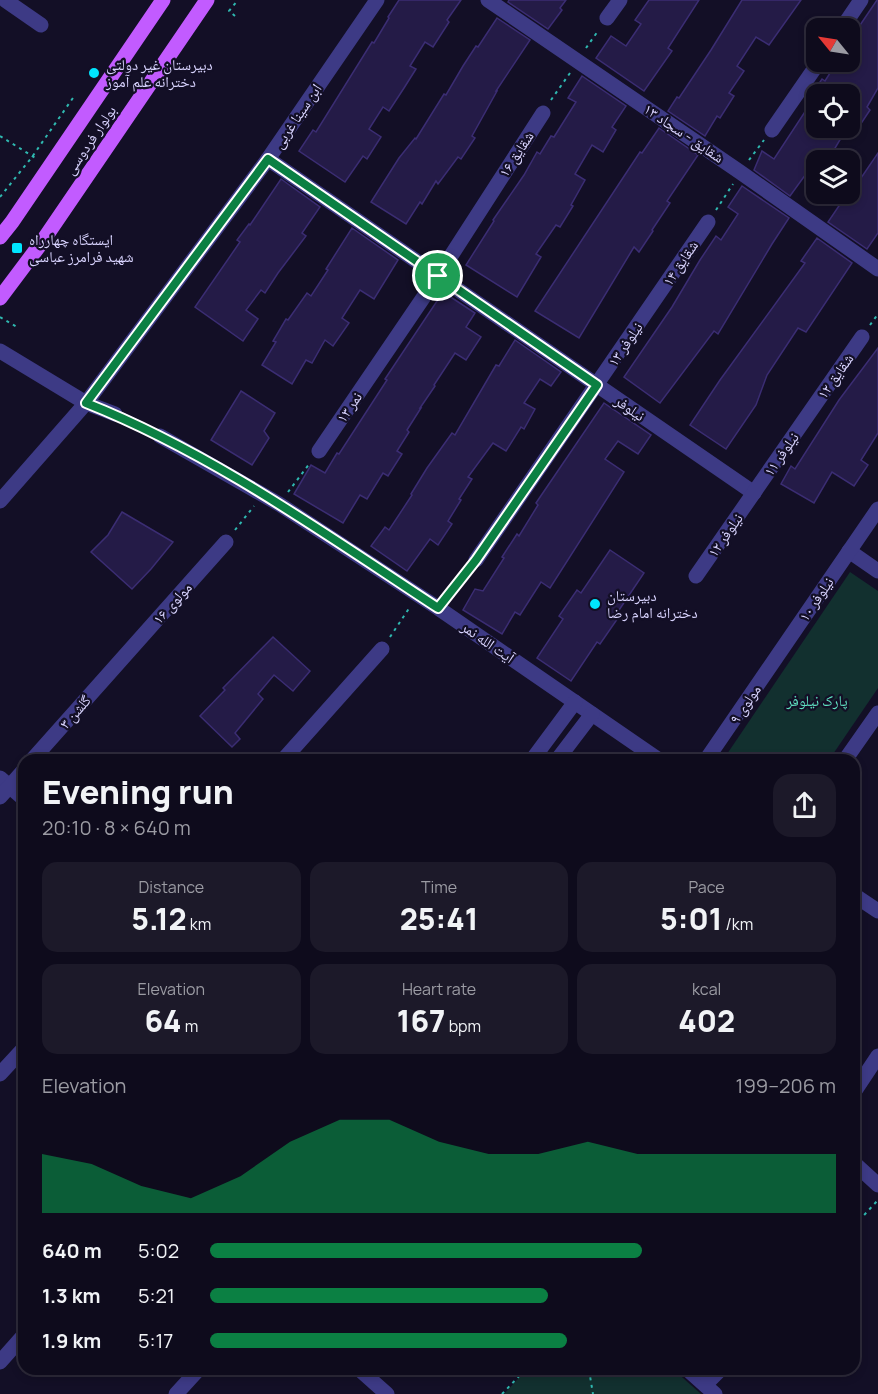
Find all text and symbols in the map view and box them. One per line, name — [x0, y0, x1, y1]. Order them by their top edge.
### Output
north arrow — [806, 18, 860, 72]
map controls — [806, 18, 860, 204]
place label: دبیرستان غیر دولتی دخترانه علم آموز — [105, 54, 213, 92]
marker: دبیرستان غیر دولتی دخترانه علم آموز — [87, 66, 101, 80]
street label: ابن سینا غربی — [268, 79, 326, 153]
button: locate — [806, 84, 860, 138]
street label: شقایق - سجاد ۱۳ — [640, 98, 728, 168]
street label: بولوار فردوسی — [59, 101, 121, 179]
street label: شقایق ۱۶ — [493, 127, 539, 181]
button: layers — [806, 150, 860, 204]
place label: ایستگاه چهارراه شهید فرامرز عباسی — [29, 229, 134, 267]
street label: شقایق ۱۴ — [657, 236, 703, 290]
marker: ایستگاه چهارراه شهید فرامرز عباسی — [10, 241, 24, 255]
pin — [412, 250, 463, 301]
icon: arrive — [421, 259, 454, 292]
street label: نیلوفر ۱۳ — [603, 318, 647, 370]
street label: شقایق ۱۲ — [812, 349, 858, 403]
street label: نمر ۱۳ — [331, 388, 367, 426]
street label: نیلوفر — [610, 389, 649, 426]
street label: نیلوفر ۱۱ — [758, 428, 804, 480]
street label: نیلوفر ۱۲ — [702, 509, 748, 561]
street label: نیلوفر ۱۰ — [794, 573, 838, 625]
street label: مولوی ۱۶ — [148, 577, 197, 629]
place label: دبیرستان دخترانه امام رضا — [607, 585, 698, 623]
marker: دبیرستان دخترانه امام رضا — [588, 597, 602, 611]
street label: آیت الله نمر — [456, 615, 520, 669]
street label: مولوی ۹ — [724, 680, 766, 728]
street label: گلشن ۳ — [54, 690, 96, 733]
park label: پارک نیلوفر — [785, 690, 848, 711]
text: Evening run — [42, 769, 234, 814]
button: share — [773, 774, 836, 837]
text: 20:10 · 8 × 640 m — [42, 814, 191, 841]
text: Distance — [139, 876, 204, 898]
text: Time — [421, 876, 457, 898]
text: Pace — [689, 876, 725, 898]
text: 5.12 — [131, 898, 187, 939]
text: 25:41 — [400, 898, 478, 939]
text: 5:01 — [660, 898, 722, 939]
text: km — [187, 913, 211, 935]
text: /km — [722, 913, 753, 935]
text: Elevation — [138, 978, 205, 1000]
text: Heart rate — [402, 978, 476, 1000]
text: kcal — [692, 978, 721, 1000]
text: 64 — [144, 1000, 182, 1041]
text: 167 — [397, 1000, 445, 1041]
text: 402 — [678, 1000, 735, 1041]
text: m — [182, 1015, 198, 1037]
text: bpm — [445, 1015, 481, 1037]
text: Elevation — [42, 1072, 126, 1099]
text: 199–206 m — [736, 1072, 836, 1099]
text: 640 m — [42, 1237, 102, 1264]
text: 5:02 — [138, 1237, 179, 1264]
text: 1.3 km — [42, 1282, 100, 1309]
text: 5:21 — [138, 1282, 175, 1309]
text: 1.9 km — [42, 1327, 101, 1354]
text: 5:17 — [138, 1327, 173, 1354]

